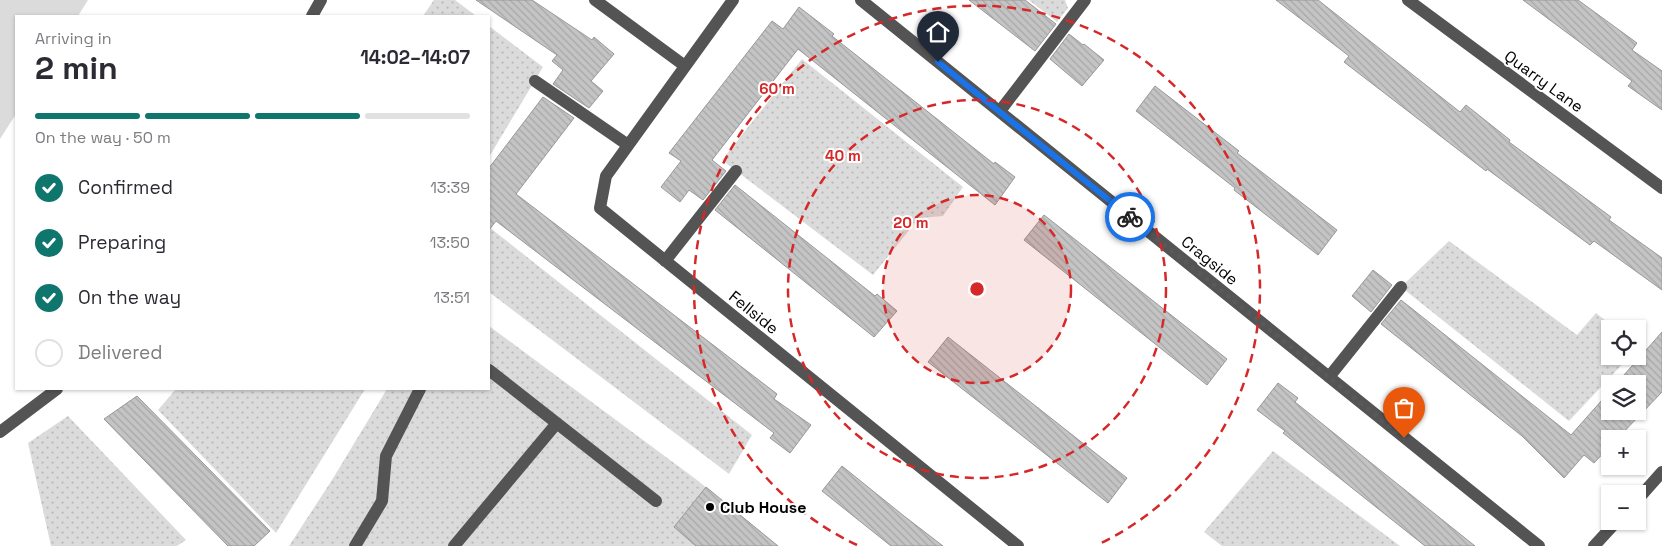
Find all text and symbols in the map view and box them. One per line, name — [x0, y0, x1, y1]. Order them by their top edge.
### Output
pin — [917, 11, 959, 62]
icon: home — [924, 18, 952, 46]
text: Arriving in — [35, 28, 112, 49]
text: 14:02–14:07 — [360, 45, 470, 70]
street label: Quarry Lane — [1500, 46, 1587, 117]
text: 2 min — [35, 48, 118, 88]
text: 60 m — [759, 79, 795, 98]
text: On the way · 50 m — [35, 127, 171, 148]
text: 40 m — [825, 146, 861, 165]
icon: check — [35, 174, 63, 202]
text: Confirmed — [78, 175, 173, 200]
text: 13:39 — [430, 177, 470, 198]
courier — [1105, 192, 1155, 242]
icon: bike — [1116, 203, 1144, 231]
text: 20 m — [893, 213, 929, 232]
icon: check — [35, 229, 63, 257]
text: Preparing — [78, 230, 166, 255]
street label: Cragside — [1177, 231, 1242, 290]
text: 13:50 — [430, 232, 470, 253]
centre of rings — [968, 280, 986, 298]
icon: check — [35, 284, 63, 312]
text: On the way — [78, 285, 181, 310]
street label: Fellside — [725, 286, 783, 339]
text: 13:51 — [434, 287, 470, 308]
map controls — [1601, 320, 1646, 530]
button: locate — [1601, 320, 1646, 365]
text: Delivered — [78, 340, 163, 365]
button: layers — [1601, 375, 1646, 420]
pin — [1383, 387, 1425, 438]
icon: bag — [1390, 394, 1418, 422]
button: + — [1601, 430, 1646, 475]
button: − — [1601, 485, 1646, 530]
place label: Club House — [720, 497, 806, 518]
marker: Club House — [704, 501, 716, 513]

